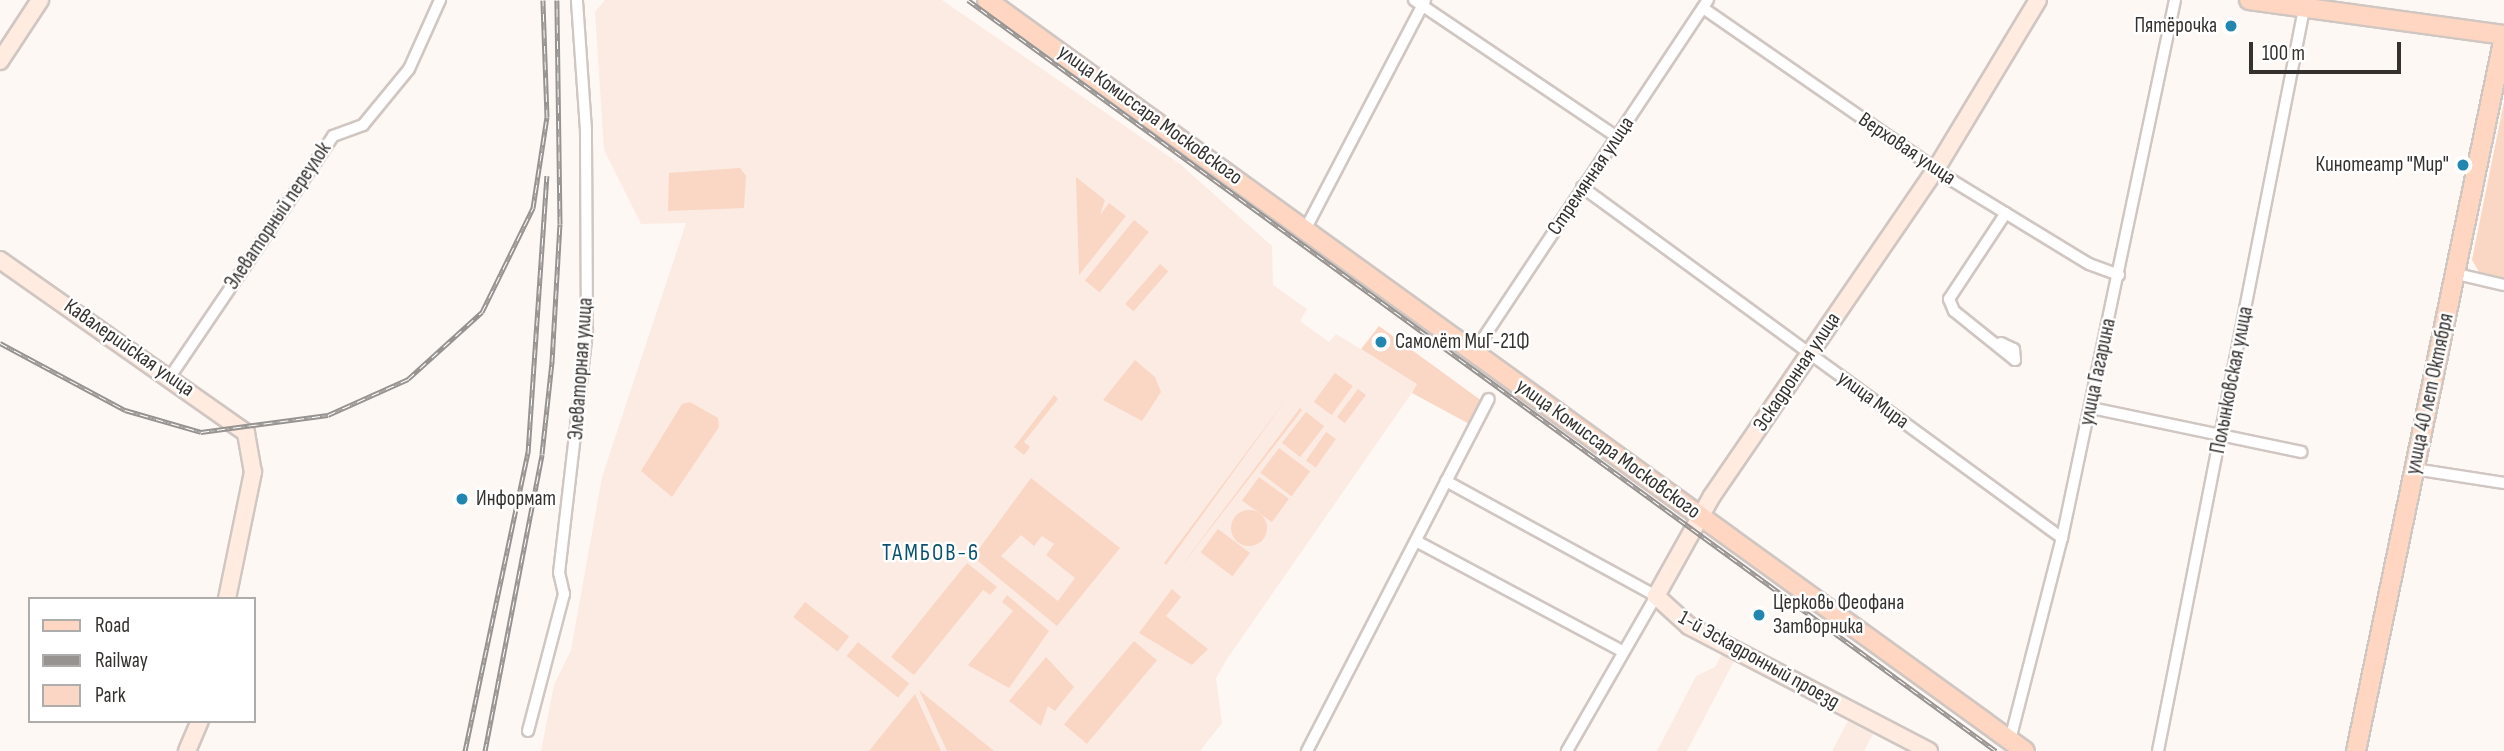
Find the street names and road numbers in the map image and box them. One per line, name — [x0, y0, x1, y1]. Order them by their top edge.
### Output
street label: улица Комиссара Московского — [1053, 40, 1247, 190]
street label: Верховая улица — [1854, 107, 1960, 191]
street label: Стремянная улица — [1542, 112, 1640, 240]
street label: Элеваторный переулок — [219, 137, 337, 295]
street label: Кавалерийская улица — [59, 294, 199, 402]
street label: Элеваторная улица — [563, 297, 599, 441]
street label: Полынковская улица — [2205, 304, 2259, 456]
street label: Эскадронная улица — [1748, 308, 1846, 436]
street label: улица 40 лет Октября — [2401, 311, 2459, 477]
street label: улица Гагарина — [2074, 316, 2122, 428]
street label: улица Мира — [1832, 366, 1914, 434]
street label: улица Комиссара Московского — [1511, 374, 1705, 524]
street label: 1-й Эскадронный проезд — [1674, 605, 1844, 715]

